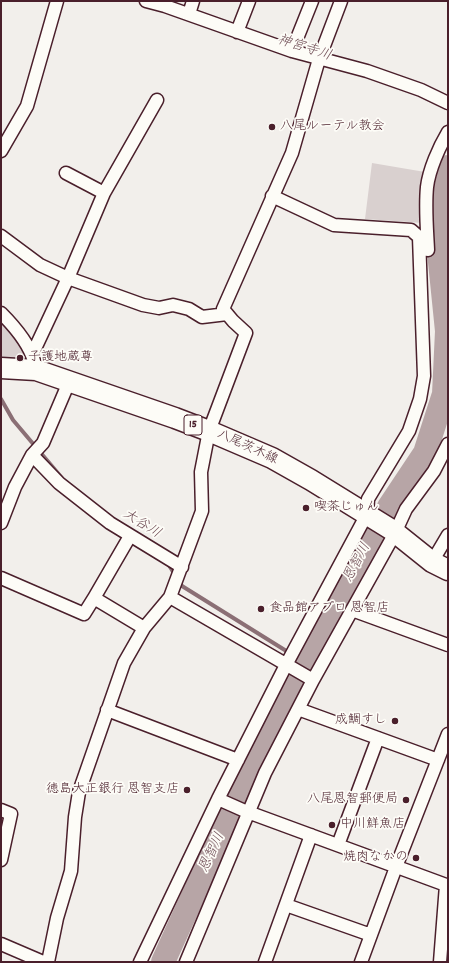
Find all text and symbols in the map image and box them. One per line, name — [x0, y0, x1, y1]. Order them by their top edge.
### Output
water label: 神宮寺川 — [275, 32, 333, 66]
place label: 八尾ルーテル教会 — [280, 119, 385, 135]
marker: 八尾ルーテル教会 — [267, 122, 277, 132]
place label: 子護地蔵尊 — [28, 350, 93, 366]
marker: 子護地蔵尊 — [15, 353, 25, 363]
road number: 15 — [184, 415, 202, 435]
street label: 八尾茨木線 — [214, 427, 280, 469]
place label: 喫茶じゅん — [314, 500, 379, 516]
marker: 喫茶じゅん — [301, 503, 311, 513]
water label: 大谷川 — [119, 507, 163, 543]
water label: 恩智川 — [341, 541, 375, 585]
place label: 食品館アプロ 恩智店 — [269, 601, 389, 617]
marker: 食品館アプロ 恩智店 — [256, 604, 266, 614]
place label: 成鯛すし — [335, 713, 387, 729]
marker: 成鯛すし — [390, 716, 400, 726]
place label: 徳島大正銀行 恩智支店 — [46, 782, 179, 798]
marker: 徳島大正銀行 恩智支店 — [182, 785, 192, 795]
place label: 八尾恩智郵便局 — [307, 792, 398, 808]
marker: 八尾恩智郵便局 — [401, 795, 411, 805]
place label: 中川鮮魚店 — [340, 817, 405, 833]
marker: 中川鮮魚店 — [327, 820, 337, 830]
water label: 恩智川 — [197, 830, 229, 876]
place label: 焼肉なかの — [343, 850, 408, 866]
marker: 焼肉なかの — [411, 853, 421, 863]

